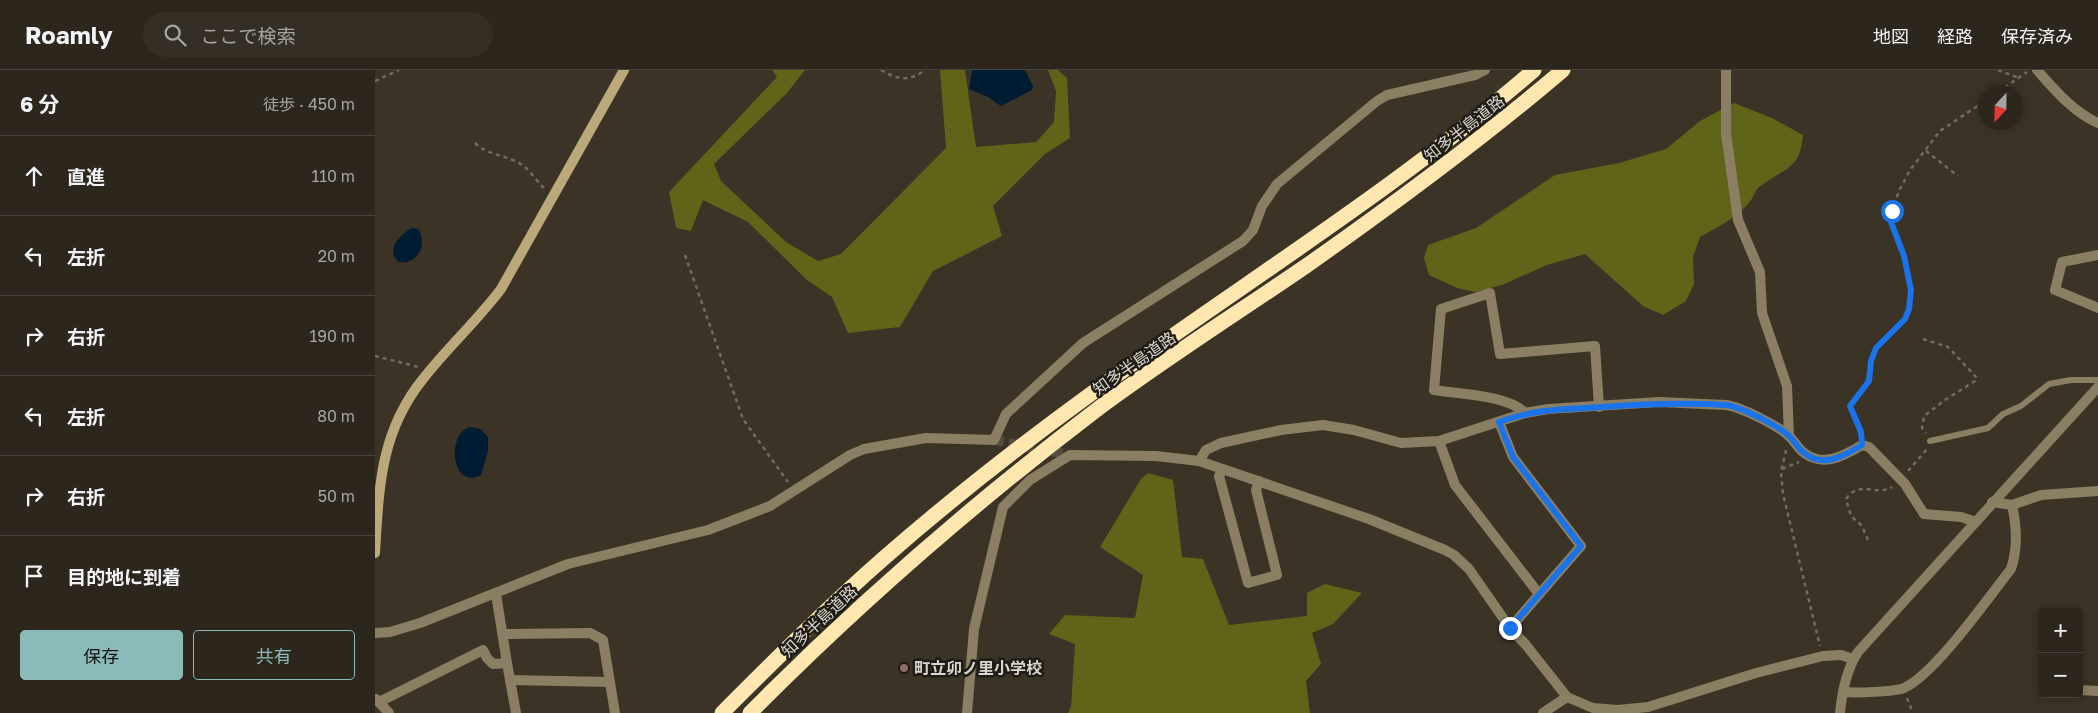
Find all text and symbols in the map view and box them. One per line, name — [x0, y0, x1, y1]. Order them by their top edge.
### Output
search box — [143, 12, 493, 57]
text: Roamly — [25, 20, 113, 49]
icon: search — [161, 21, 189, 49]
text: ここで検索 — [201, 24, 296, 47]
text: 地図 — [1873, 25, 1909, 47]
text: 経路 — [1937, 25, 1973, 47]
text: 保存済み — [2001, 25, 2073, 47]
north arrow — [1978, 85, 2023, 130]
text: 6 分 — [20, 91, 60, 117]
street label: 知多半島道路 — [1420, 91, 1508, 165]
text: 徒歩 · 450 m — [263, 94, 355, 114]
icon: ahead — [20, 162, 48, 190]
text: 直進 — [67, 165, 105, 188]
text: 110 m — [311, 166, 355, 186]
route start — [1881, 200, 1904, 223]
icon: left — [20, 242, 48, 270]
text: 左折 — [67, 245, 105, 268]
text: 20 m — [318, 246, 355, 266]
icon: right — [20, 322, 48, 350]
text: 右折 — [67, 325, 105, 348]
text: 190 m — [309, 326, 355, 346]
street label: 知多半島道路 — [1089, 327, 1179, 399]
icon: left — [20, 402, 48, 430]
text: 左折 — [67, 405, 105, 428]
text: 80 m — [317, 406, 355, 426]
icon: right — [20, 482, 48, 510]
text: 右折 — [67, 485, 105, 508]
text: 50 m — [318, 486, 355, 506]
icon: arrive — [20, 562, 48, 590]
text: 目的地に到着 — [67, 565, 181, 588]
street label: 知多半島道路 — [777, 581, 861, 661]
map controls — [2038, 608, 2083, 698]
button: + — [2038, 608, 2083, 653]
route end — [1499, 617, 1522, 640]
button: 保存 — [20, 630, 183, 680]
button: 共有 — [193, 630, 355, 680]
button: − — [2038, 653, 2083, 698]
place label: 町立卯ノ里小学校 — [914, 658, 1042, 678]
marker: 町立卯ノ里小学校 — [898, 662, 910, 674]

